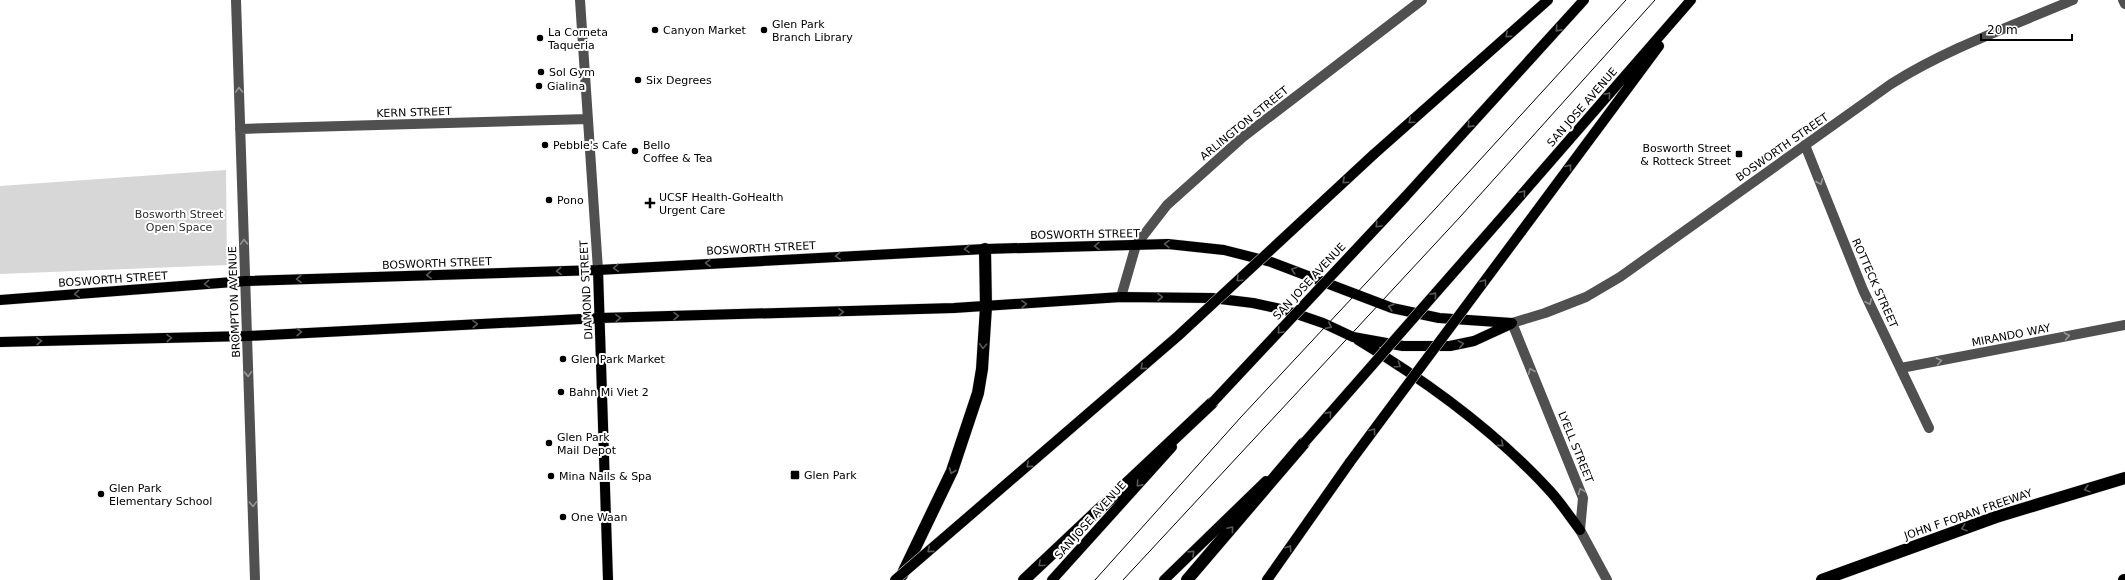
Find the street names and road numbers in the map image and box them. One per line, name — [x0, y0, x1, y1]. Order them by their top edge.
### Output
street label: SAN JOSE AVENUE — [1545, 65, 1620, 149]
street label: ARLINGTON STREET — [1197, 84, 1291, 163]
street label: KERN STREET — [376, 105, 452, 120]
street label: BOSWORTH STREET — [1734, 110, 1831, 184]
street label: BOSWORTH STREET — [1030, 227, 1140, 242]
street label: ROTTECK STREET — [1849, 236, 1900, 330]
street label: BOSWORTH STREET — [706, 239, 816, 258]
street label: DIAMOND STREET — [577, 240, 596, 340]
street label: SAN JOSE AVENUE — [1270, 240, 1348, 322]
street label: BROMPTON AVENUE — [226, 246, 243, 358]
street label: BOSWORTH STREET — [382, 255, 492, 272]
street label: BOSWORTH STREET — [58, 269, 169, 290]
street label: MIRANDO WAY — [1971, 321, 2052, 350]
street label: LYELL STREET — [1555, 409, 1596, 485]
street label: SAN JOSE AVENUE — [1052, 479, 1129, 562]
street label: JOHN F FORAN FREEWAY — [1901, 486, 2034, 543]

